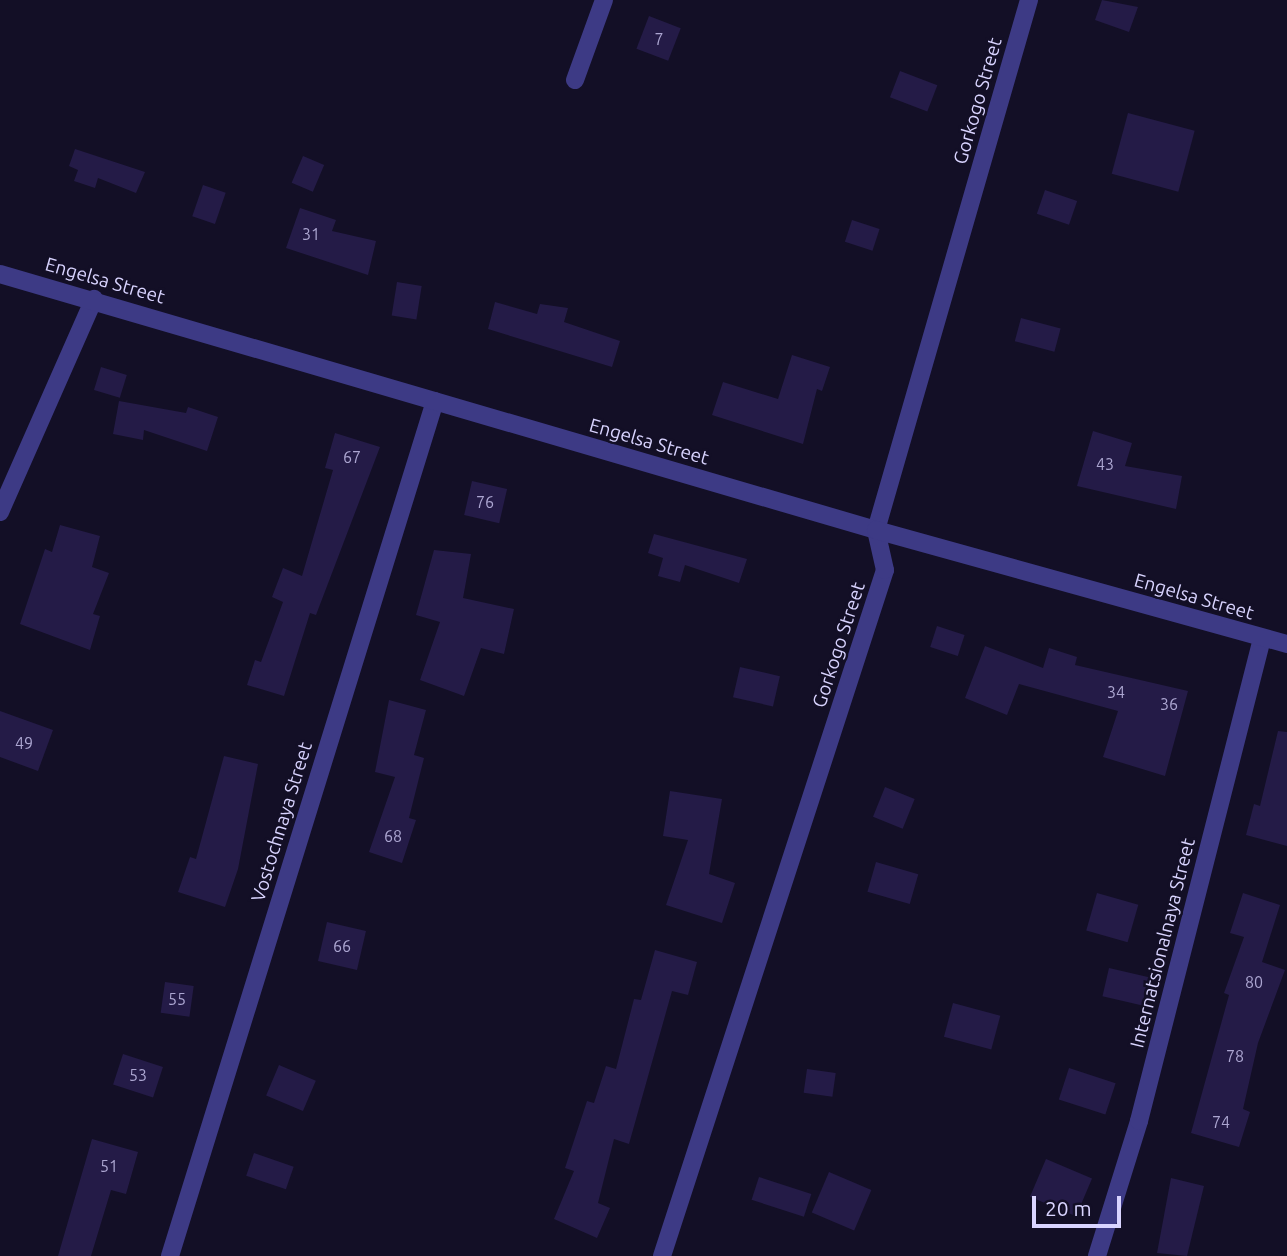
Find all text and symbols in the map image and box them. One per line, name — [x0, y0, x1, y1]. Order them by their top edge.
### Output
house number: 7 — [654, 29, 664, 49]
street label: Gorkogo Street — [949, 35, 1007, 167]
house number: 31 — [302, 224, 320, 244]
street label: Engelsa Street — [43, 253, 167, 309]
street label: Engelsa Street — [587, 414, 711, 470]
house number: 67 — [343, 447, 361, 467]
house number: 43 — [1096, 454, 1114, 474]
house number: 76 — [476, 492, 494, 512]
street label: Engelsa Street — [1132, 569, 1256, 625]
street label: Gorkogo Street — [808, 579, 870, 711]
house number: 34 — [1107, 682, 1125, 702]
house number: 36 — [1160, 694, 1178, 714]
house number: 49 — [15, 733, 33, 753]
street label: Vostochnaya Street — [247, 739, 317, 905]
house number: 68 — [384, 826, 402, 846]
street label: Internatsionalnaya Street — [1126, 836, 1200, 1050]
house number: 66 — [333, 936, 351, 956]
house number: 80 — [1245, 972, 1263, 992]
house number: 55 — [168, 989, 186, 1009]
house number: 78 — [1226, 1046, 1244, 1066]
house number: 53 — [129, 1065, 147, 1085]
house number: 74 — [1212, 1112, 1230, 1132]
house number: 51 — [100, 1156, 118, 1176]
scale bar — [1035, 1182, 1124, 1226]
text: 20 m — [1045, 1196, 1092, 1220]

